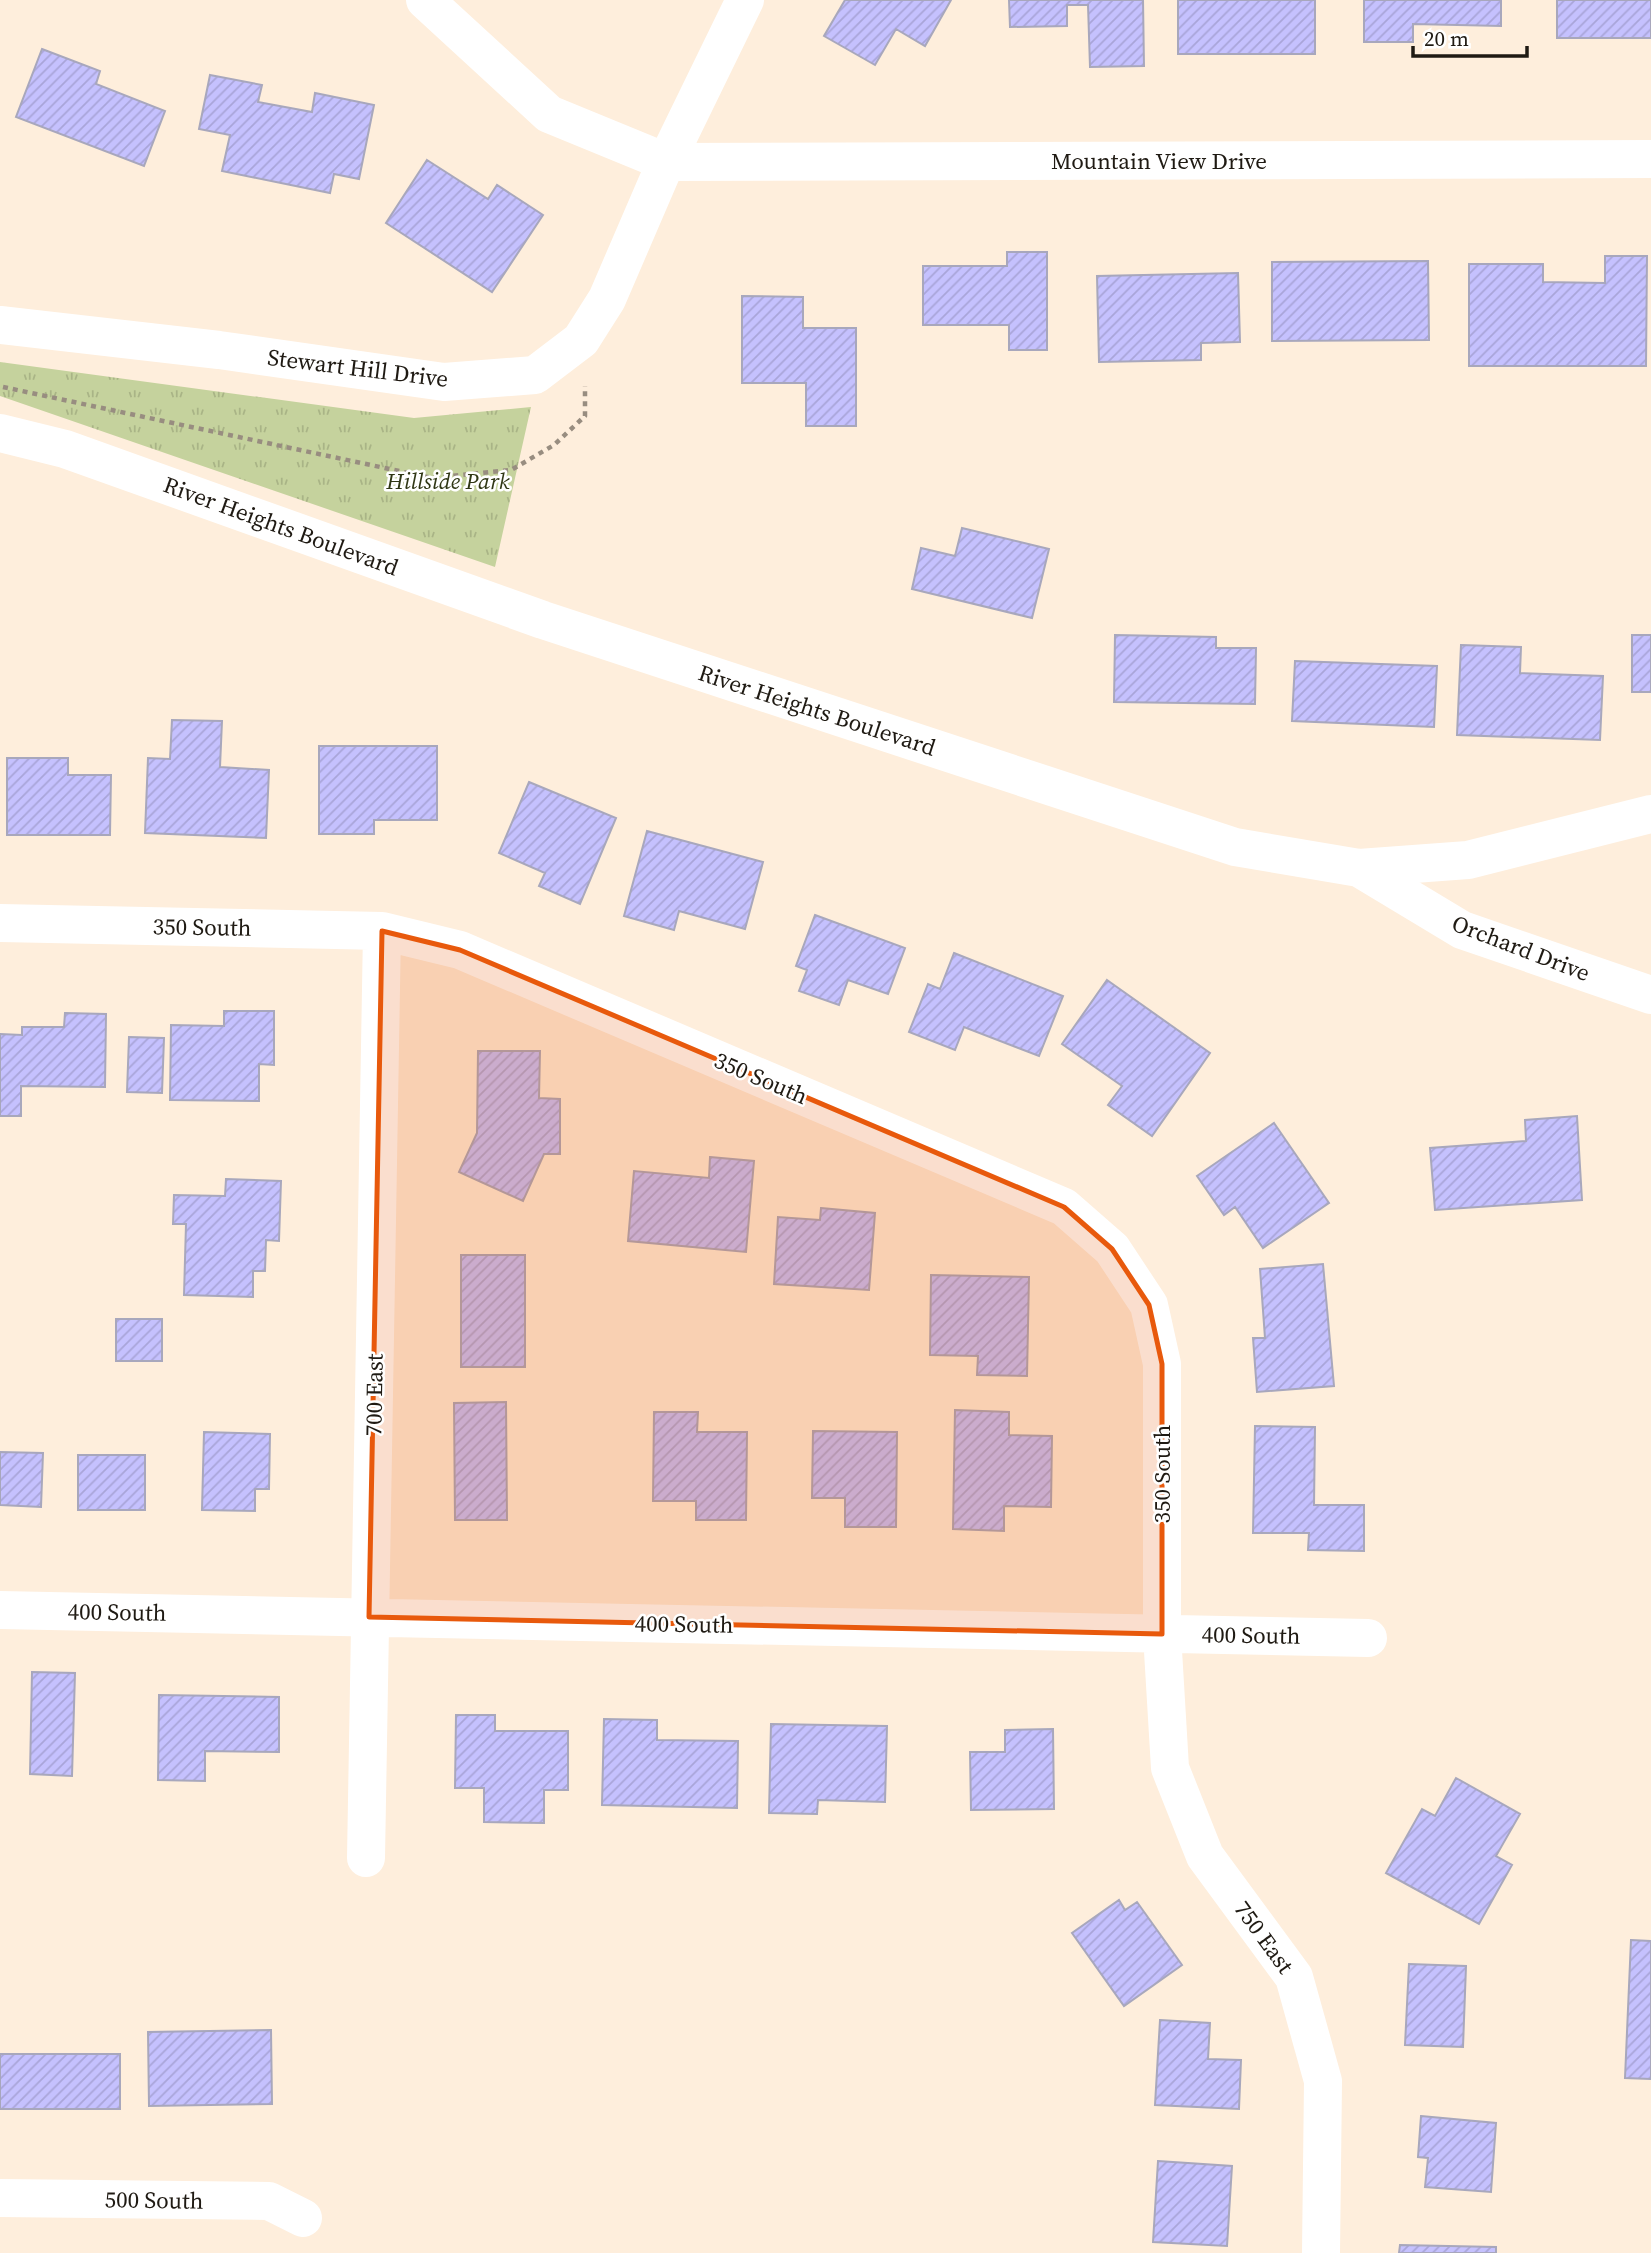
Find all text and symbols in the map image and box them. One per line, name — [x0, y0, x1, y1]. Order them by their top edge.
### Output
scale bar — [1413, 14, 1527, 58]
text: 20 m — [1424, 24, 1469, 53]
street label: Mountain View Drive — [1051, 145, 1267, 177]
street label: Stewart Hill Drive — [266, 341, 450, 395]
park label: Hillside Park — [385, 465, 510, 497]
street label: River Heights Boulevard — [159, 469, 403, 583]
street label: River Heights Boulevard — [694, 656, 940, 764]
street label: Orchard Drive — [1447, 907, 1595, 989]
street label: 350 South — [152, 910, 252, 944]
street label: 350 South — [709, 1044, 813, 1112]
street label: 700 East — [357, 1353, 391, 1437]
street label: 350 South — [1146, 1424, 1178, 1523]
street label: 400 South — [67, 1595, 167, 1629]
street label: 400 South — [634, 1607, 734, 1641]
street label: 400 South — [1201, 1618, 1301, 1652]
street label: 750 East — [1227, 1894, 1302, 1980]
street label: 500 South — [104, 2183, 204, 2217]

